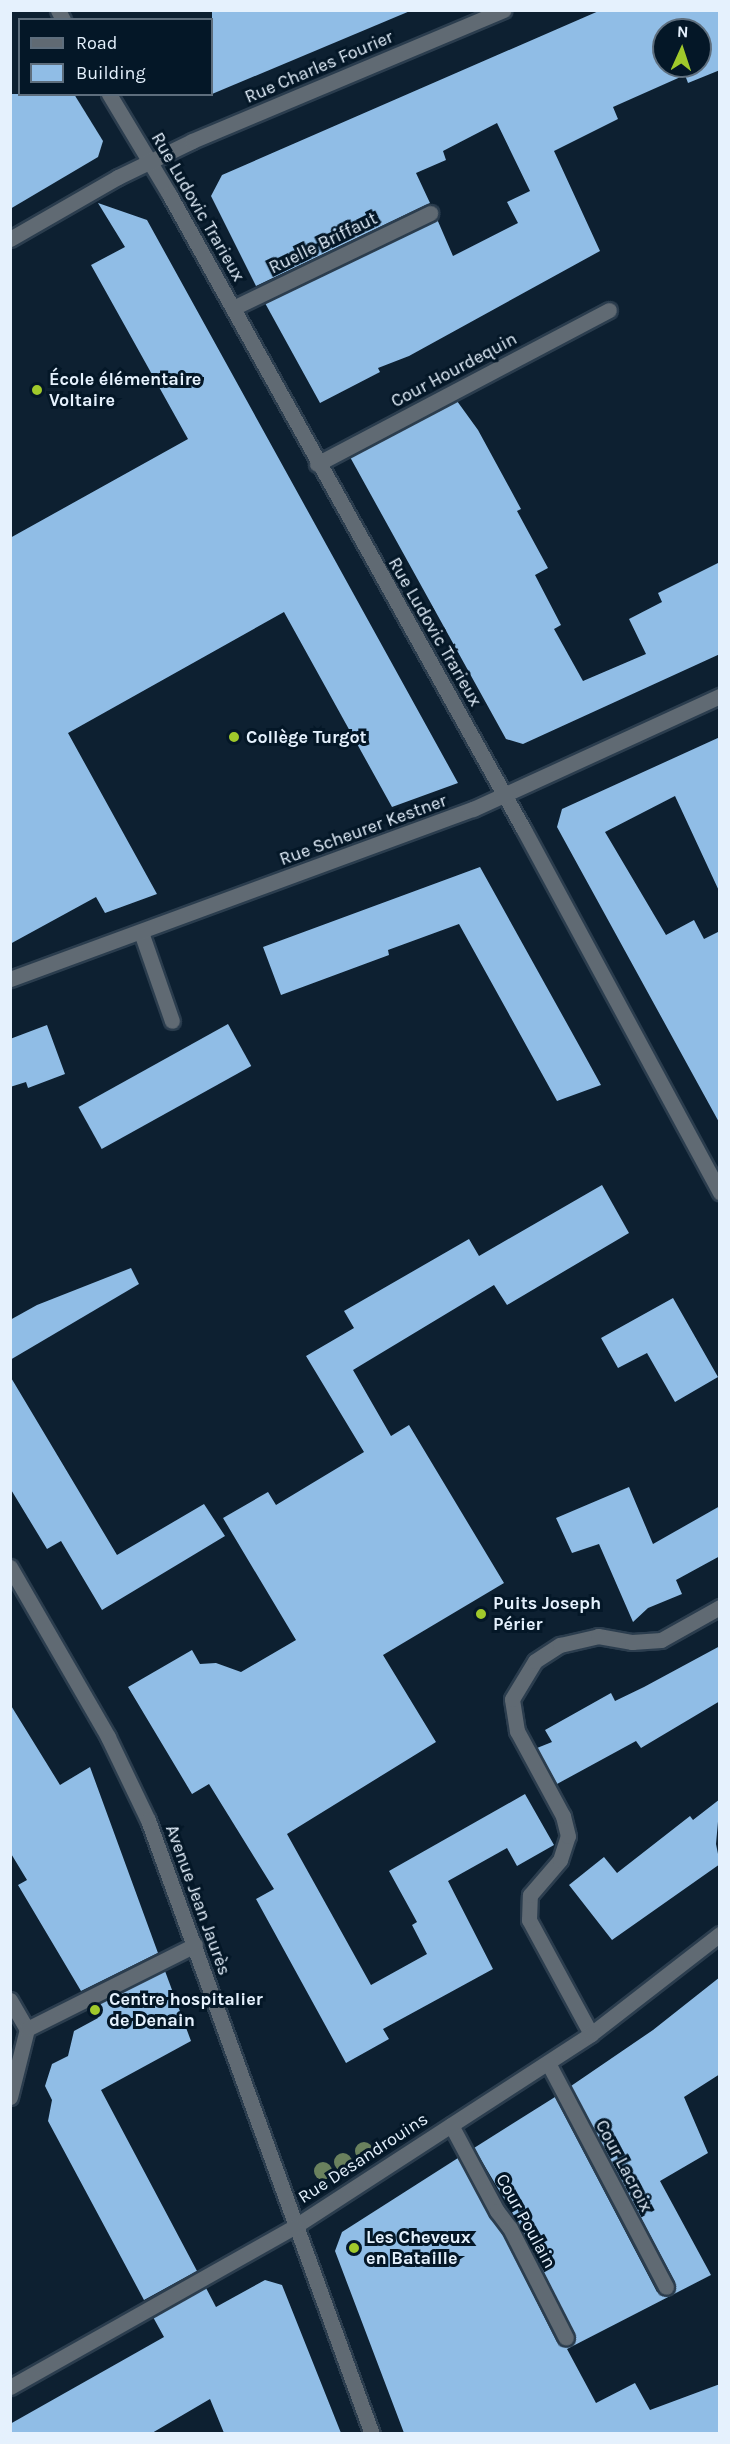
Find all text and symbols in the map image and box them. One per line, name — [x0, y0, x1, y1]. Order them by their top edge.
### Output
legend — [18, 18, 213, 96]
north arrow — [652, 18, 712, 78]
text: N — [677, 22, 689, 41]
street label: Rue Charles Fourier — [242, 26, 396, 108]
text: Road — [76, 32, 117, 54]
text: Building — [76, 62, 146, 84]
street label: Rue Ludovic Trarieux — [147, 129, 249, 285]
street label: Ruelle Briffaut — [265, 207, 381, 279]
street label: Cour Hourdequin — [387, 328, 521, 412]
place label: École élémentaire Voltaire — [49, 369, 201, 412]
marker: École élémentaire Voltaire — [30, 383, 44, 397]
street label: Rue Ludovic Trarieux — [384, 554, 486, 710]
place label: Collège Turgot — [246, 726, 367, 748]
marker: Collège Turgot — [227, 730, 241, 744]
street label: Rue Scheurer Kestner — [277, 790, 449, 870]
place label: Puits Joseph Périer — [493, 1593, 601, 1636]
marker: Puits Joseph Périer — [474, 1607, 488, 1621]
street label: Avenue Jean Jaurès — [161, 1822, 235, 1978]
place label: Centre hospitalier de Denain — [109, 1989, 263, 2032]
marker: Centre hospitalier de Denain — [86, 2001, 104, 2019]
street label: Rue Desandrouins — [294, 2108, 432, 2208]
street label: Cour Lacroix — [591, 2116, 657, 2216]
street label: Cour Poulain — [491, 2170, 561, 2272]
place label: Les Cheveux en Bataille — [366, 2227, 471, 2270]
marker: Les Cheveux en Bataille — [347, 2241, 361, 2255]

